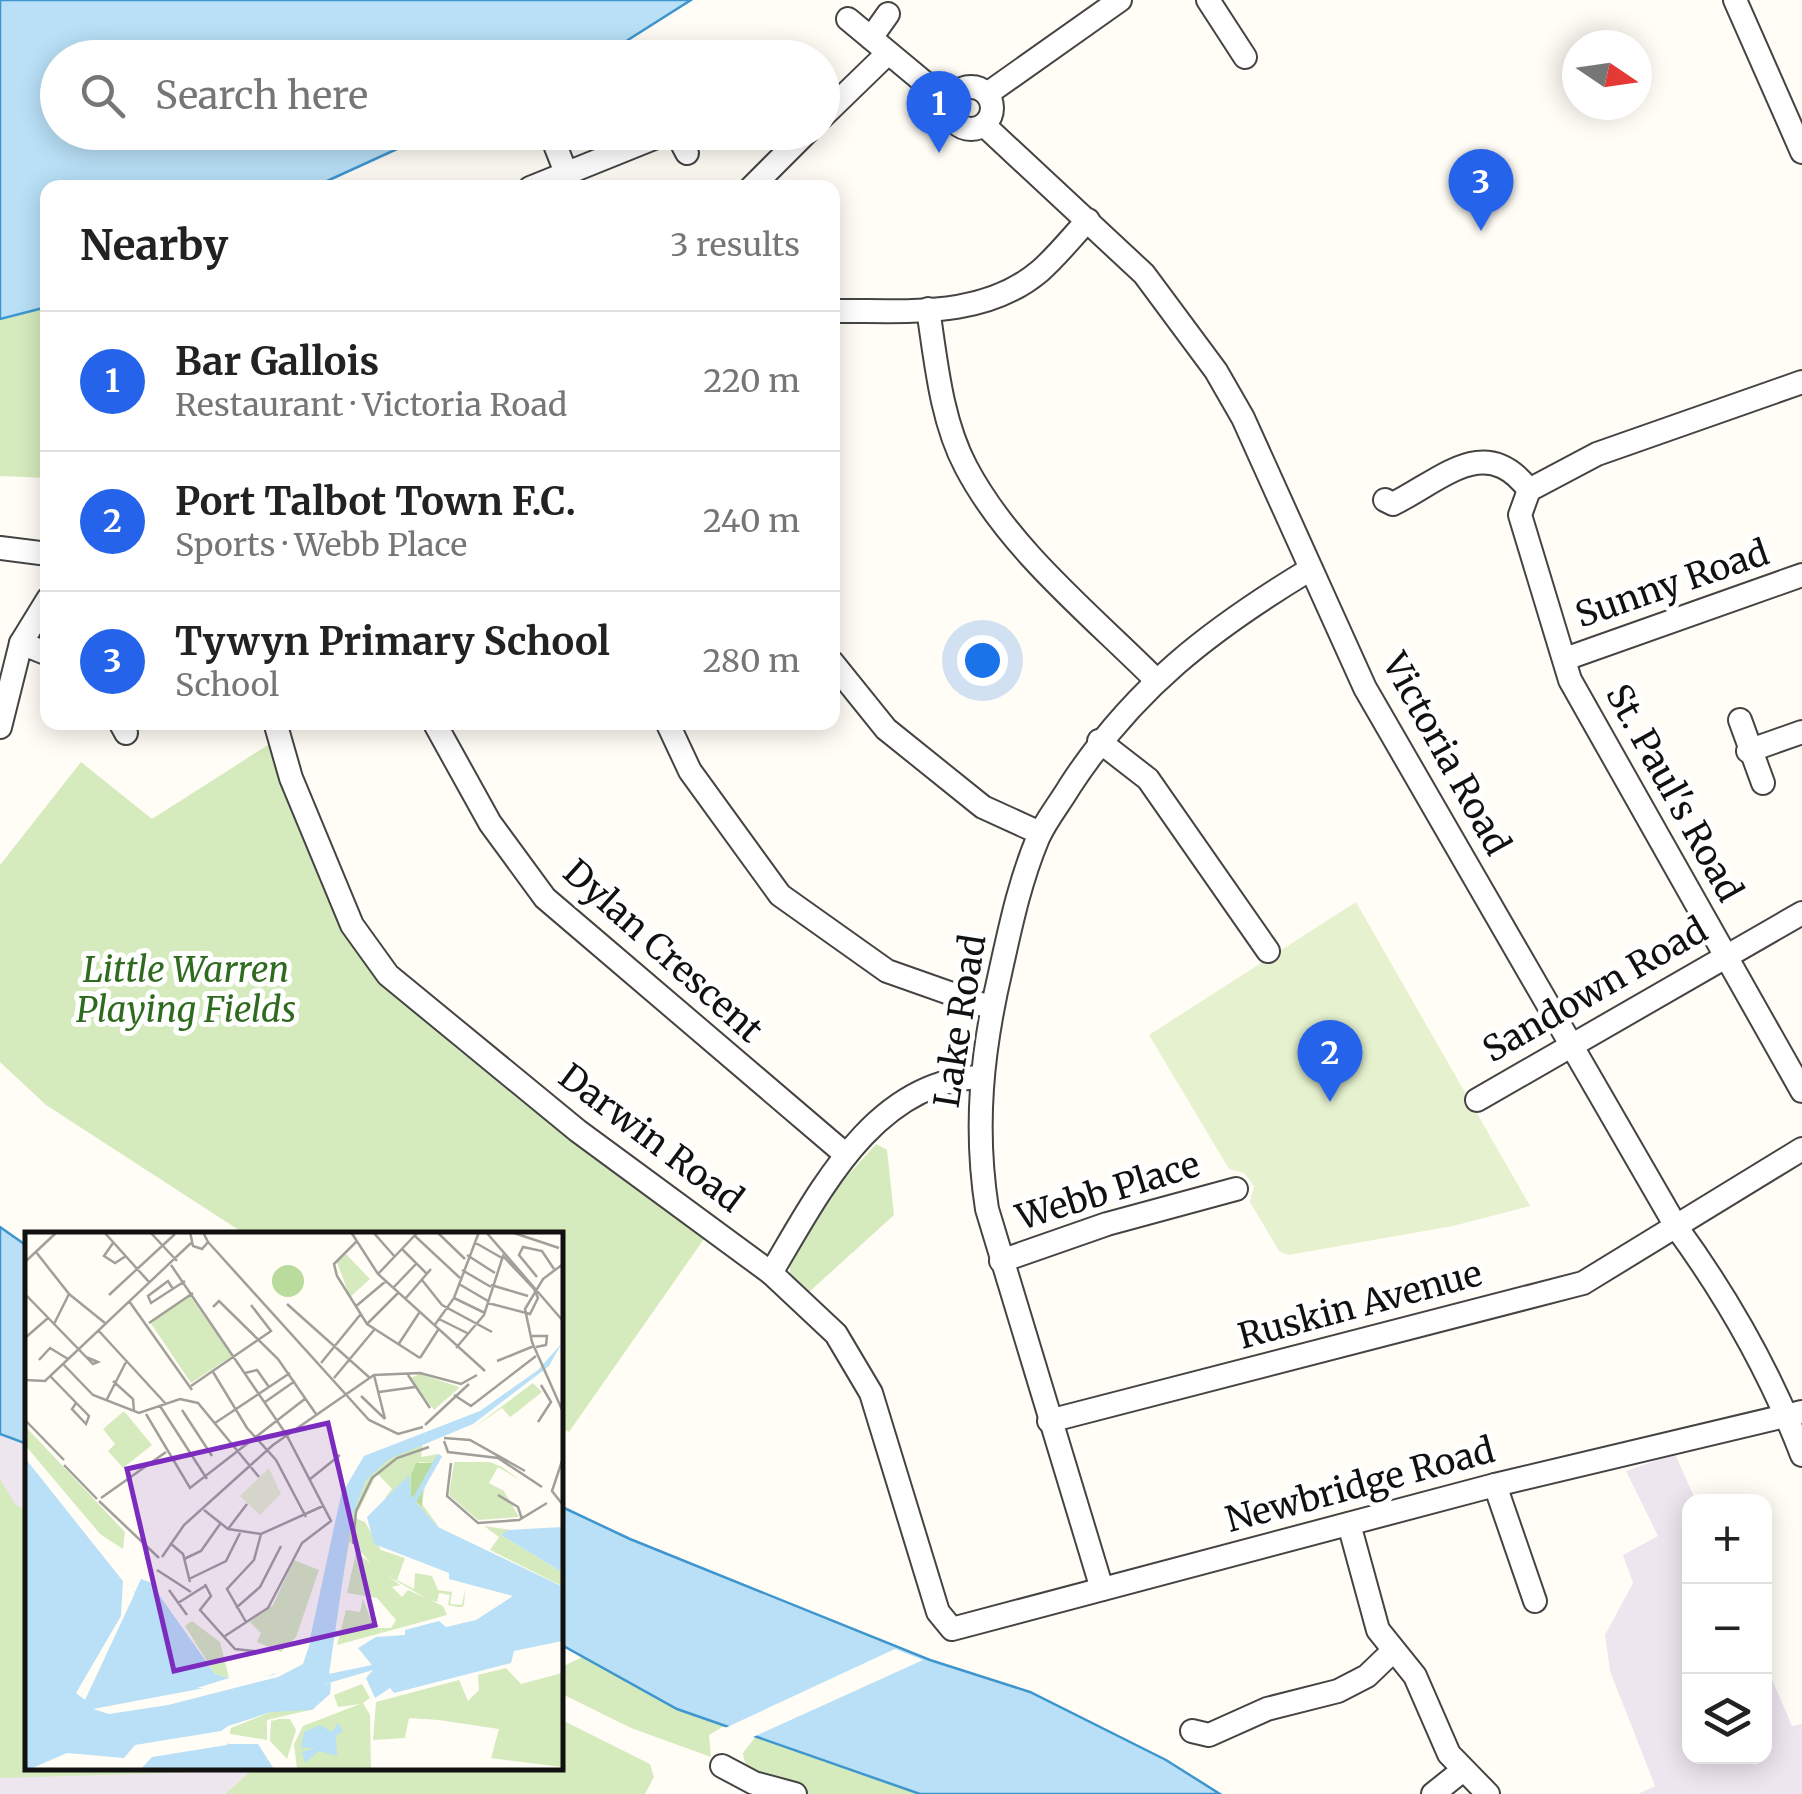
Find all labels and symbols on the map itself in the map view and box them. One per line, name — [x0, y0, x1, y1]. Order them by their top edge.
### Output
north arrow — [1562, 30, 1652, 120]
pin: 1 — [906, 70, 972, 153]
pin: 3 — [1448, 148, 1514, 231]
street label: Sunny Road — [1570, 530, 1774, 638]
your location — [957, 635, 1008, 686]
street label: Victoria Road — [1372, 644, 1520, 863]
street label: St. Paul's Road — [1596, 677, 1752, 909]
street label: Dylan Crescent — [554, 850, 772, 1052]
street label: Sandown Road — [1475, 908, 1715, 1072]
street label: Lake Road — [925, 931, 995, 1111]
park label: Little Warren Playing Fields — [76, 948, 296, 1032]
pin: 2 — [1298, 1020, 1362, 1102]
street label: Darwin Road — [550, 1054, 752, 1222]
street label: Webb Place — [1010, 1142, 1205, 1240]
inset map — [25, 1232, 562, 1769]
street label: Ruskin Avenue — [1233, 1251, 1487, 1359]
street label: Newbridge Road — [1221, 1428, 1499, 1542]

